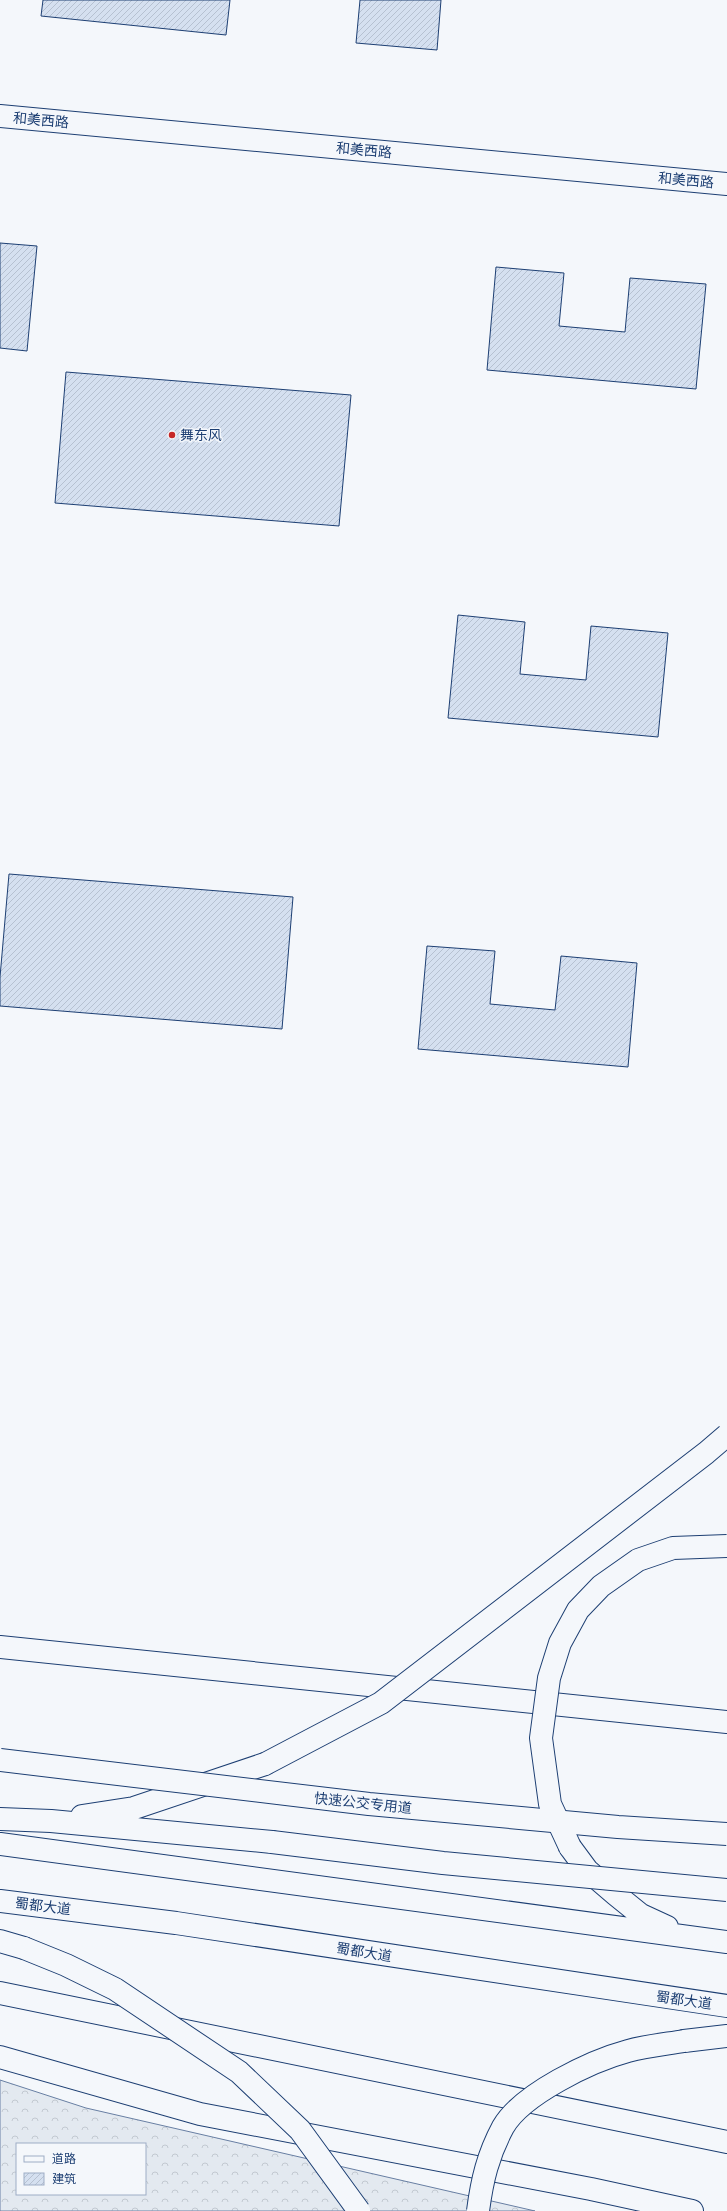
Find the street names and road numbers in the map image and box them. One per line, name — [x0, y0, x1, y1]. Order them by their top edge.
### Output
street label: 和美西路 — [12, 109, 70, 130]
street label: 和美西路 — [335, 139, 393, 160]
street label: 和美西路 — [657, 169, 715, 190]
street label: 快速公交专用道 — [313, 1789, 413, 1816]
street label: 蜀都大道 — [14, 1894, 72, 1917]
street label: 蜀都大道 — [335, 1939, 393, 1964]
street label: 蜀都大道 — [655, 1987, 713, 2012]

